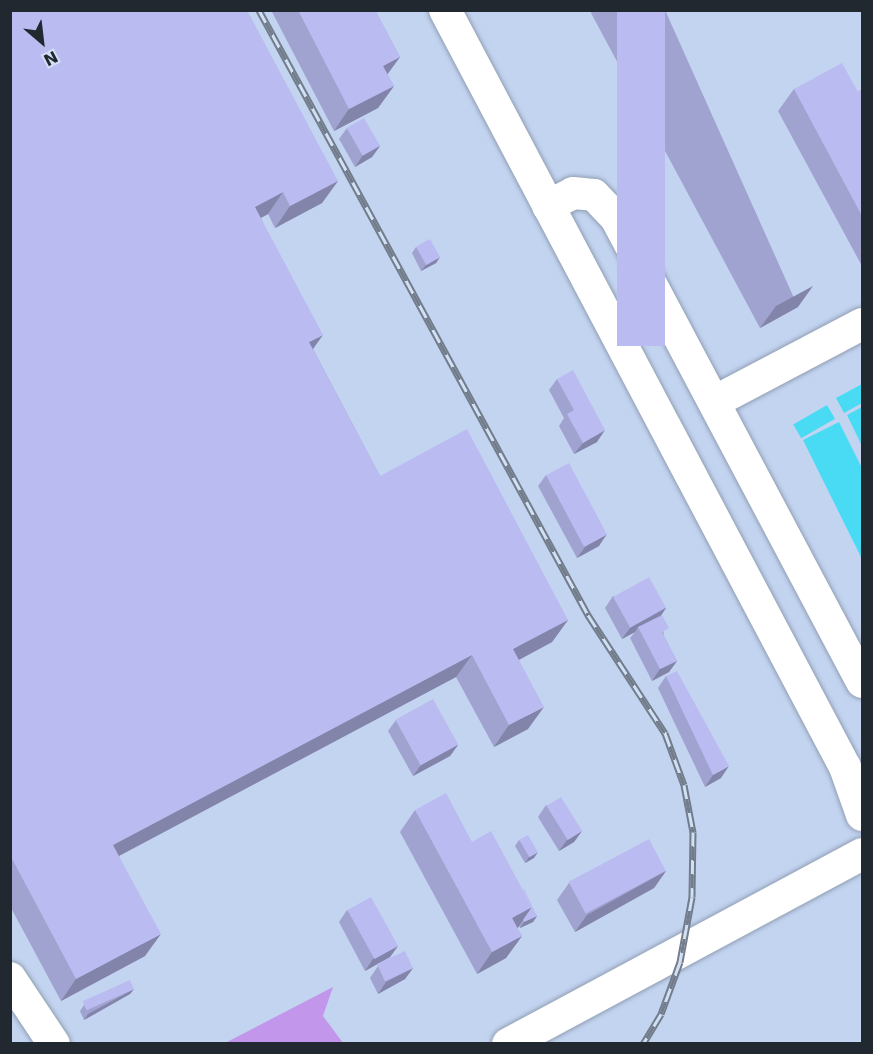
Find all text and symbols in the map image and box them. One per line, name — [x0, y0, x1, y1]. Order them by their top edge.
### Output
north arrow — [12, 12, 72, 72]
text: N — [40, 47, 61, 70]

